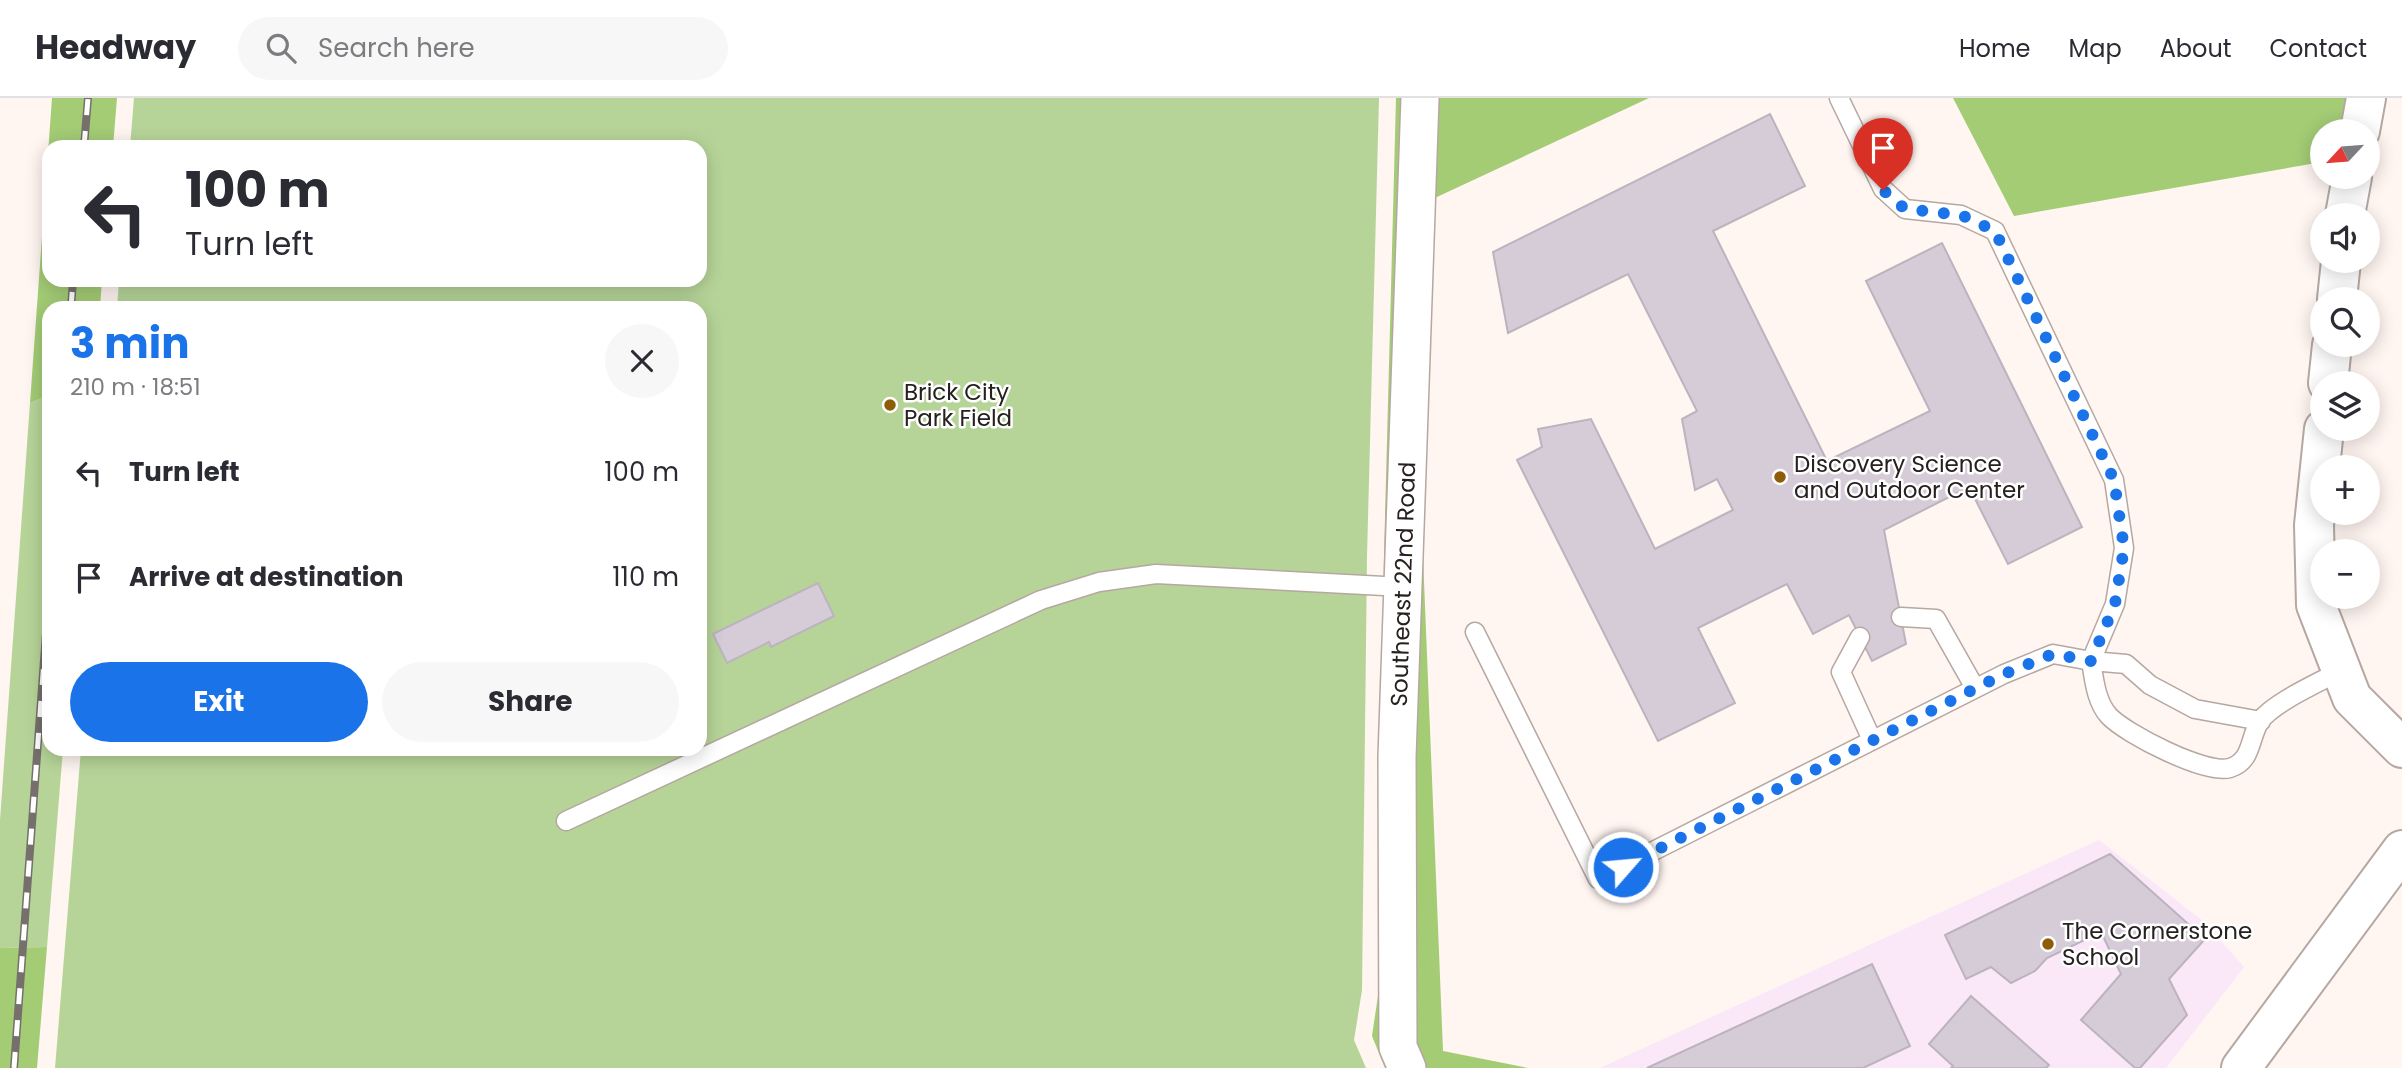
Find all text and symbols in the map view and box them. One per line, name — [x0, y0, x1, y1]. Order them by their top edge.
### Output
search box — [238, 17, 728, 80]
text: Headway — [35, 24, 196, 71]
icon: search — [262, 29, 300, 67]
text: Search here — [318, 30, 475, 66]
text: Home — [1959, 32, 2031, 65]
text: Map — [2069, 32, 2122, 65]
text: About — [2160, 32, 2231, 65]
text: Contact — [2269, 32, 2367, 65]
pin — [1853, 118, 1913, 190]
north arrow — [2310, 119, 2380, 189]
map controls — [2310, 119, 2380, 609]
icon: arrive — [1864, 129, 1902, 167]
text: 100 m — [185, 156, 330, 224]
icon: left — [70, 168, 161, 259]
button: sound — [2310, 203, 2380, 273]
text: Turn left — [185, 221, 314, 266]
button: search — [2310, 287, 2380, 357]
text: 3 min — [70, 314, 190, 373]
button: close — [605, 324, 679, 398]
text: 210 m · 18:51 — [70, 371, 201, 403]
button: layers — [2310, 371, 2380, 441]
place label: Brick City Park Field — [904, 376, 1012, 434]
marker: Brick City Park Field — [882, 397, 898, 413]
place label: Discovery Science and Outdoor Center — [1794, 448, 2025, 506]
icon: left — [70, 454, 108, 492]
text: Turn left — [129, 454, 240, 490]
text: 100 m — [604, 454, 679, 490]
button: + — [2310, 455, 2380, 525]
street label: Southeast 22nd Road — [1383, 461, 1423, 707]
marker: Discovery Science and Outdoor Center — [1772, 469, 1788, 485]
button: − — [2310, 539, 2380, 609]
icon: arrive — [70, 559, 108, 597]
text: Arrive at destination — [129, 559, 404, 595]
text: 110 m — [612, 559, 679, 595]
button: Exit — [70, 662, 368, 742]
button: Share — [382, 662, 679, 742]
position arrow — [1586, 830, 1660, 904]
place label: The Cornerstone School — [2062, 915, 2252, 973]
marker: The Cornerstone School — [2040, 936, 2056, 952]

